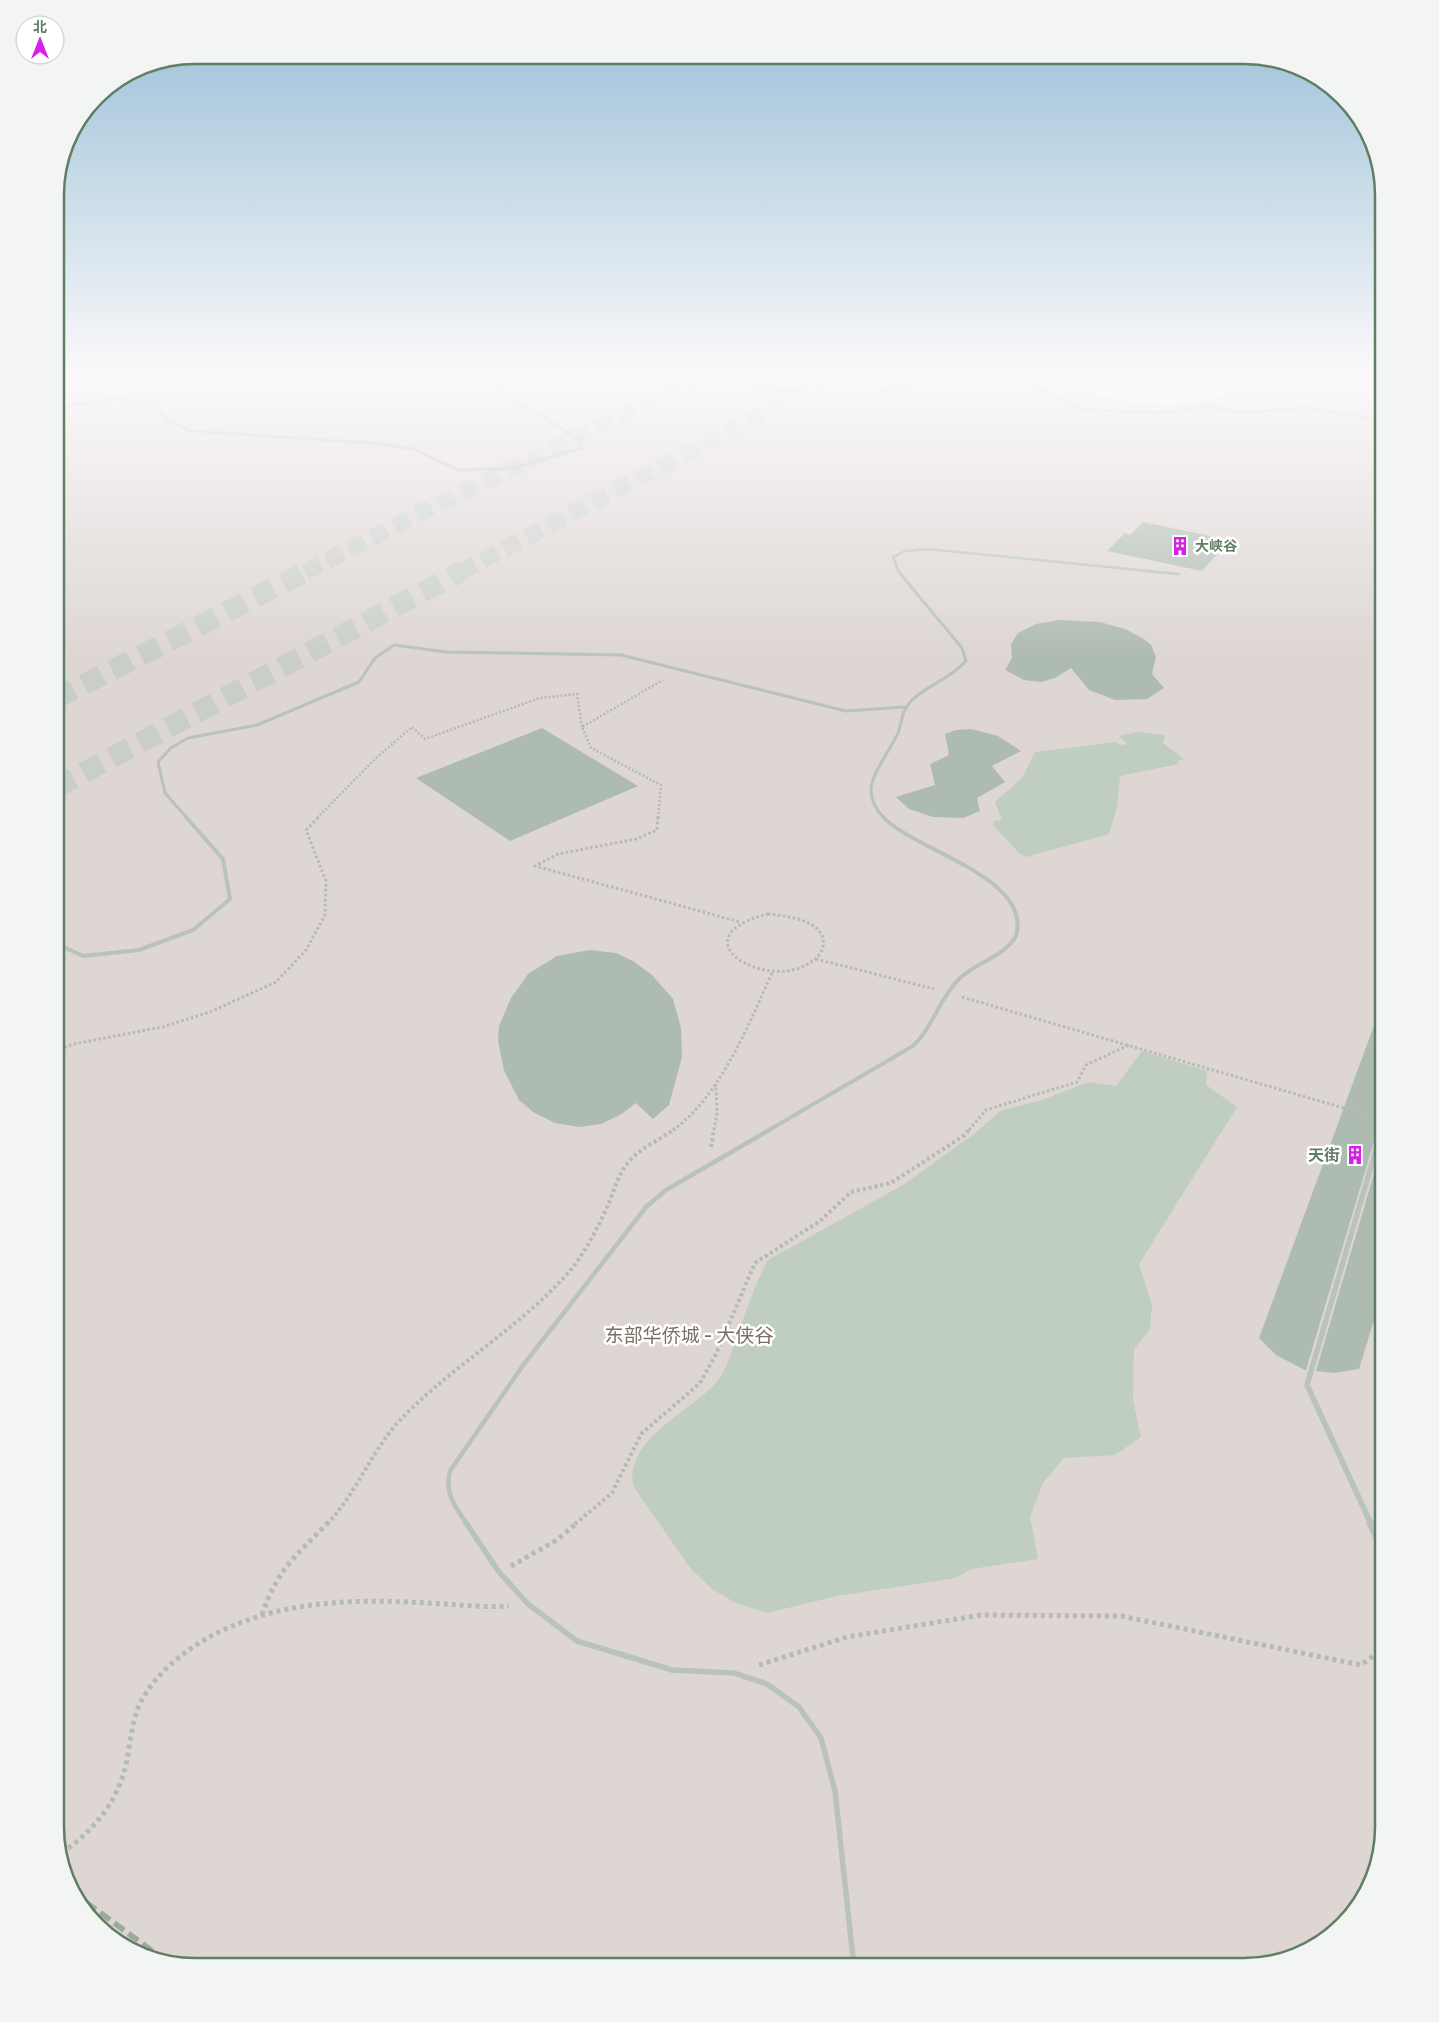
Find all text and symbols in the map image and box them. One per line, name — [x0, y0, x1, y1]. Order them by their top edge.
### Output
north arrow — [15, 15, 65, 65]
text: 北 — [33, 18, 47, 36]
building icon: 大峡谷 — [1169, 535, 1191, 557]
place label: 大峡谷 — [1195, 537, 1238, 555]
building icon: 天街 — [1344, 1144, 1366, 1166]
place label: 天街 — [1308, 1146, 1340, 1165]
park label: 东部华侨城 - 大侠谷 — [605, 1324, 773, 1347]

